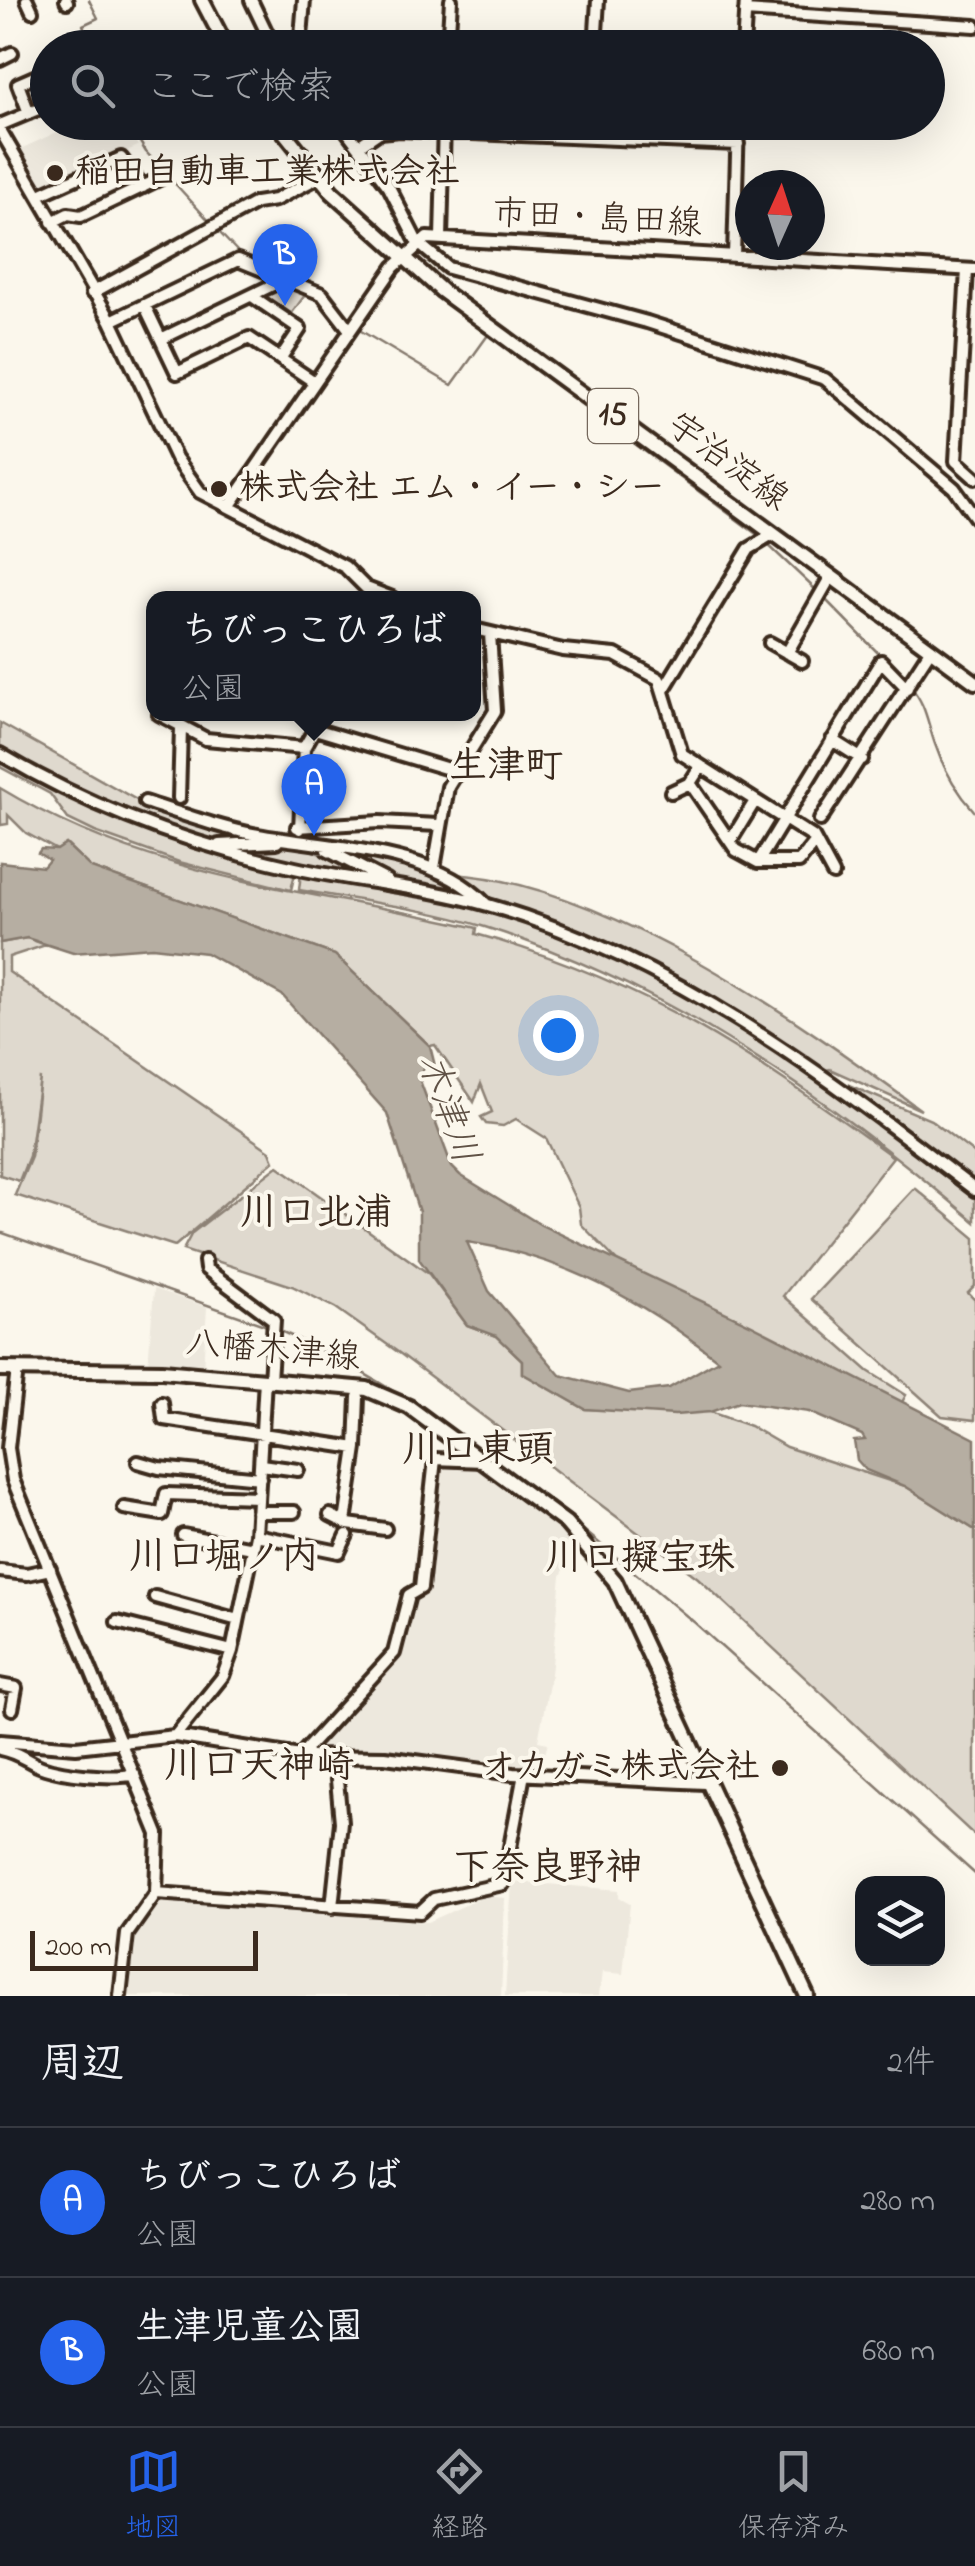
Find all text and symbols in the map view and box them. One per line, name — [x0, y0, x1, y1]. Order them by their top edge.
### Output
search box — [30, 30, 945, 140]
icon: search — [65, 58, 120, 113]
text: ここで検索 — [145, 61, 335, 117]
place label: 稲田自動車工業株式会社 — [75, 148, 460, 199]
marker: 稲田自動車工業株式会社 — [44, 162, 66, 184]
north arrow — [735, 170, 825, 260]
street label: 市田・島田線 — [491, 189, 703, 251]
pin: B — [252, 224, 318, 306]
road number: 15 — [588, 389, 638, 443]
street label: 宇治淀線 — [655, 401, 799, 525]
place label: 株式会社 エム・イー・シー — [239, 464, 665, 515]
marker: 株式会社 エム・イー・シー — [208, 478, 230, 500]
popup — [146, 591, 481, 721]
text: ちびっこひろば — [180, 605, 447, 661]
text: 公園 — [180, 667, 245, 714]
district label: 生津町 — [449, 740, 563, 796]
pin: A — [282, 754, 346, 836]
your location — [533, 1010, 584, 1061]
water label: 木津川 — [400, 1046, 492, 1172]
district label: 川口北浦 — [240, 1187, 392, 1243]
street label: 八幡木津線 — [184, 1319, 362, 1385]
district label: 川口東頭 — [402, 1424, 554, 1480]
district label: 川口堀ノ内 — [129, 1531, 319, 1587]
district label: 川口擬宝珠 — [545, 1532, 735, 1588]
district label: 川口天神崎 — [164, 1740, 354, 1796]
place label: オカガミ株式会社 — [481, 1743, 760, 1794]
marker: オカガミ株式会社 — [769, 1757, 791, 1779]
district label: 下奈良野神 — [453, 1842, 643, 1898]
map controls — [855, 1876, 945, 1966]
button: layers — [855, 1876, 945, 1966]
scale bar — [30, 1926, 258, 1971]
text: 200 m — [45, 1928, 112, 1969]
text: 周辺 — [40, 2035, 124, 2096]
text: 2件 — [887, 2041, 935, 2088]
text: ちびっこひろば — [135, 2151, 401, 2207]
text: A — [63, 2179, 82, 2226]
text: 280 m — [860, 2179, 935, 2226]
text: 公園 — [135, 2213, 199, 2260]
text: 生津児童公園 — [135, 2301, 363, 2357]
text: B — [62, 2329, 83, 2376]
text: 680 m — [862, 2329, 935, 2376]
text: 公園 — [135, 2363, 199, 2410]
tab: 地図 — [125, 2444, 181, 2550]
tab: 経路 — [431, 2444, 488, 2550]
tab: 保存済み — [738, 2444, 850, 2550]

